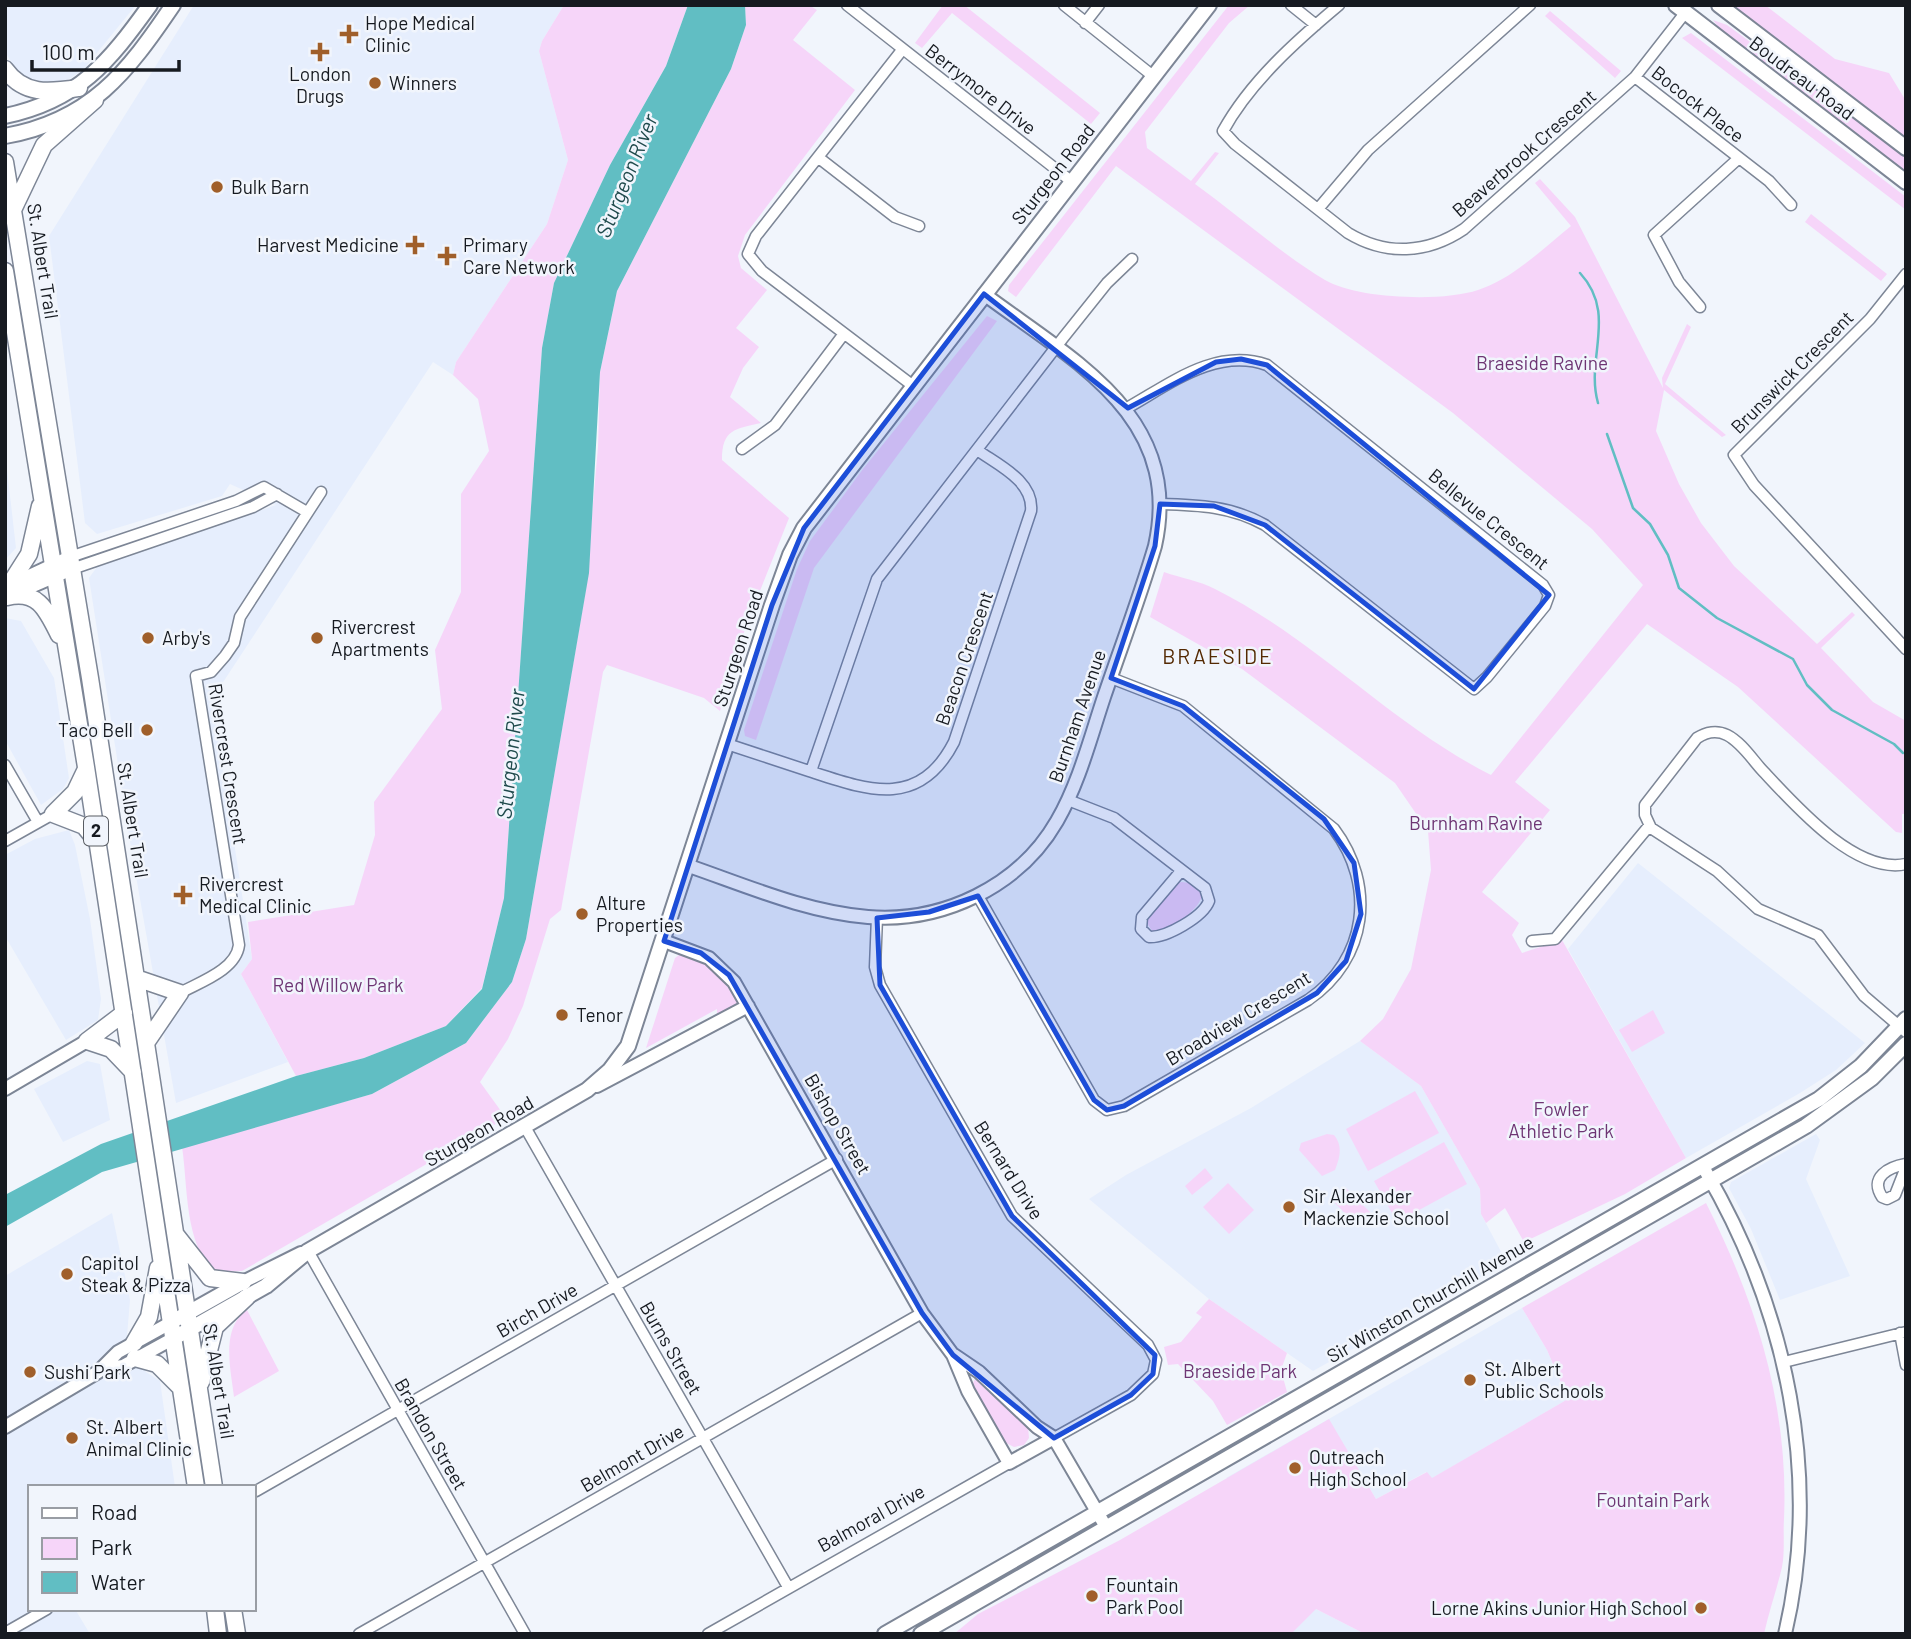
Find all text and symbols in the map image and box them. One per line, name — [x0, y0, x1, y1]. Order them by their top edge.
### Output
place label: Hope Medical Clinic — [365, 11, 475, 56]
marker: Hope Medical Clinic — [339, 24, 359, 44]
scale bar — [32, 28, 178, 72]
street label: Boudreau Road — [1745, 31, 1859, 125]
street label: Berrymore Drive — [921, 38, 1041, 139]
text: 100 m — [42, 39, 95, 64]
marker: London Drugs — [312, 44, 328, 60]
street label: Bocock Place — [1648, 60, 1749, 147]
place label: London Drugs — [289, 62, 351, 107]
place label: Winners — [389, 71, 457, 94]
marker: Winners — [367, 75, 383, 91]
street label: Beaverbrook Crescent — [1447, 84, 1600, 221]
water label: Sturgeon River — [590, 110, 662, 241]
street label: Sturgeon Road — [1006, 119, 1099, 229]
place label: Bulk Barn — [231, 175, 309, 198]
marker: Bulk Barn — [209, 179, 225, 195]
street label: St. Albert Trail — [23, 201, 64, 320]
place label: Harvest Medicine — [257, 233, 399, 256]
place label: Primary Care Network — [463, 233, 575, 278]
marker: Harvest Medicine — [405, 235, 425, 255]
marker: Primary Care Network — [437, 246, 457, 266]
street label: Brunswick Crescent — [1725, 305, 1858, 438]
park label: Braeside Ravine — [1476, 351, 1608, 374]
street label: Bellevue Crescent — [1424, 463, 1554, 574]
street label: Sturgeon Road — [708, 586, 767, 709]
street label: Beacon Crescent — [930, 588, 997, 728]
place label: Rivercrest Apartments — [331, 615, 429, 660]
place label: Arby's — [162, 626, 211, 649]
marker: Arby's — [140, 630, 156, 646]
marker: Rivercrest Apartments — [309, 630, 325, 646]
district label: BRAESIDE — [1162, 643, 1274, 668]
street label: Burnham Avenue — [1043, 646, 1110, 785]
street label: Rivercrest Crescent — [204, 682, 253, 846]
water label: Sturgeon River — [490, 687, 529, 820]
place label: Taco Bell — [58, 718, 133, 741]
marker: Taco Bell — [139, 722, 155, 738]
street label: St. Albert Trail — [113, 760, 154, 879]
park label: Burnham Ravine — [1409, 811, 1543, 834]
road number: 2 — [84, 816, 108, 846]
place label: Rivercrest Medical Clinic — [199, 872, 311, 917]
marker: Rivercrest Medical Clinic — [173, 885, 193, 905]
place label: Alture Properties — [596, 891, 683, 936]
marker: Alture Properties — [574, 906, 590, 922]
street label: Broadview Crescent — [1161, 965, 1314, 1070]
park label: Red Willow Park — [273, 973, 403, 996]
place label: Tenor — [576, 1003, 623, 1026]
marker: Tenor — [554, 1007, 570, 1023]
street label: Bishop Street — [800, 1069, 877, 1178]
street label: Sturgeon Road — [420, 1090, 537, 1171]
park label: Fowler Athletic Park — [1508, 1097, 1614, 1142]
street label: Bernard Drive — [970, 1116, 1049, 1223]
place label: Sir Alexander Mackenzie School — [1303, 1184, 1449, 1229]
marker: Sir Alexander Mackenzie School — [1281, 1199, 1297, 1215]
street label: Sir Winston Churchill Avenue — [1322, 1230, 1537, 1367]
place label: Capitol Steak & Pizza — [81, 1251, 191, 1296]
marker: Capitol Steak & Pizza — [59, 1266, 75, 1282]
street label: Birch Drive — [492, 1277, 581, 1342]
street label: Burns Street — [636, 1297, 707, 1398]
street label: St. Albert Trail — [199, 1321, 240, 1440]
place label: St. Albert Public Schools — [1484, 1357, 1604, 1402]
park label: Braeside Park — [1183, 1359, 1297, 1382]
place label: Sushi Park — [44, 1360, 131, 1383]
marker: Sushi Park — [22, 1364, 38, 1380]
marker: St. Albert Public Schools — [1462, 1372, 1478, 1388]
street label: Brandon Street — [390, 1374, 473, 1494]
place label: St. Albert Animal Clinic — [86, 1415, 192, 1460]
street label: Belmont Drive — [576, 1419, 688, 1496]
marker: St. Albert Animal Clinic — [64, 1430, 80, 1446]
place label: Outreach High School — [1309, 1445, 1407, 1490]
marker: Outreach High School — [1287, 1460, 1303, 1476]
street label: Balmoral Drive — [813, 1479, 928, 1556]
legend — [28, 1485, 256, 1611]
park label: Fountain Park — [1596, 1488, 1710, 1511]
text: Road — [91, 1499, 137, 1524]
text: Park — [91, 1534, 132, 1559]
text: Water — [91, 1569, 146, 1594]
place label: Fountain Park Pool — [1106, 1573, 1183, 1618]
marker: Fountain Park Pool — [1084, 1588, 1100, 1604]
place label: Lorne Akins Junior High School — [1431, 1596, 1687, 1619]
marker: Lorne Akins Junior High School — [1693, 1600, 1709, 1616]

